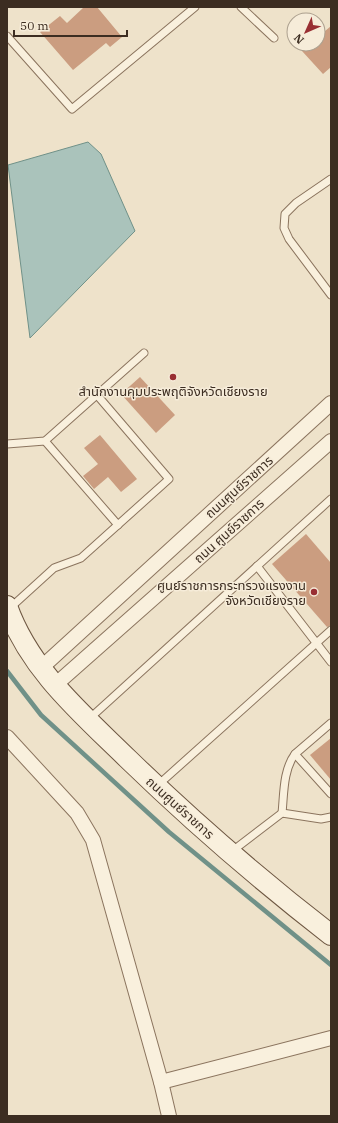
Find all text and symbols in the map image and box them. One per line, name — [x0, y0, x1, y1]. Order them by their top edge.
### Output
scale bar — [14, 12, 127, 38]
north arrow — [286, 12, 326, 52]
text: 50 m — [20, 18, 49, 33]
text: N — [291, 31, 307, 47]
marker: สำนักงานคุมประพฤติจังหวัดเชียงราย — [168, 372, 178, 382]
place label: สำนักงานคุมประพฤติจังหวัดเชียงราย — [78, 383, 268, 400]
street label: ถนนศูนย์ราชการ — [201, 452, 277, 522]
street label: ถนน ศูนย์ราชการ — [190, 495, 268, 567]
place label: ศูนย์ราชการกระทรวงแรงงาน จังหวัดเชียงราย — [157, 577, 306, 609]
marker: ศูนย์ราชการกระทรวงแรงงาน จังหวัดเชียงราย — [309, 587, 319, 597]
street label: ถนนศูนย์ราชการ — [142, 773, 218, 843]

